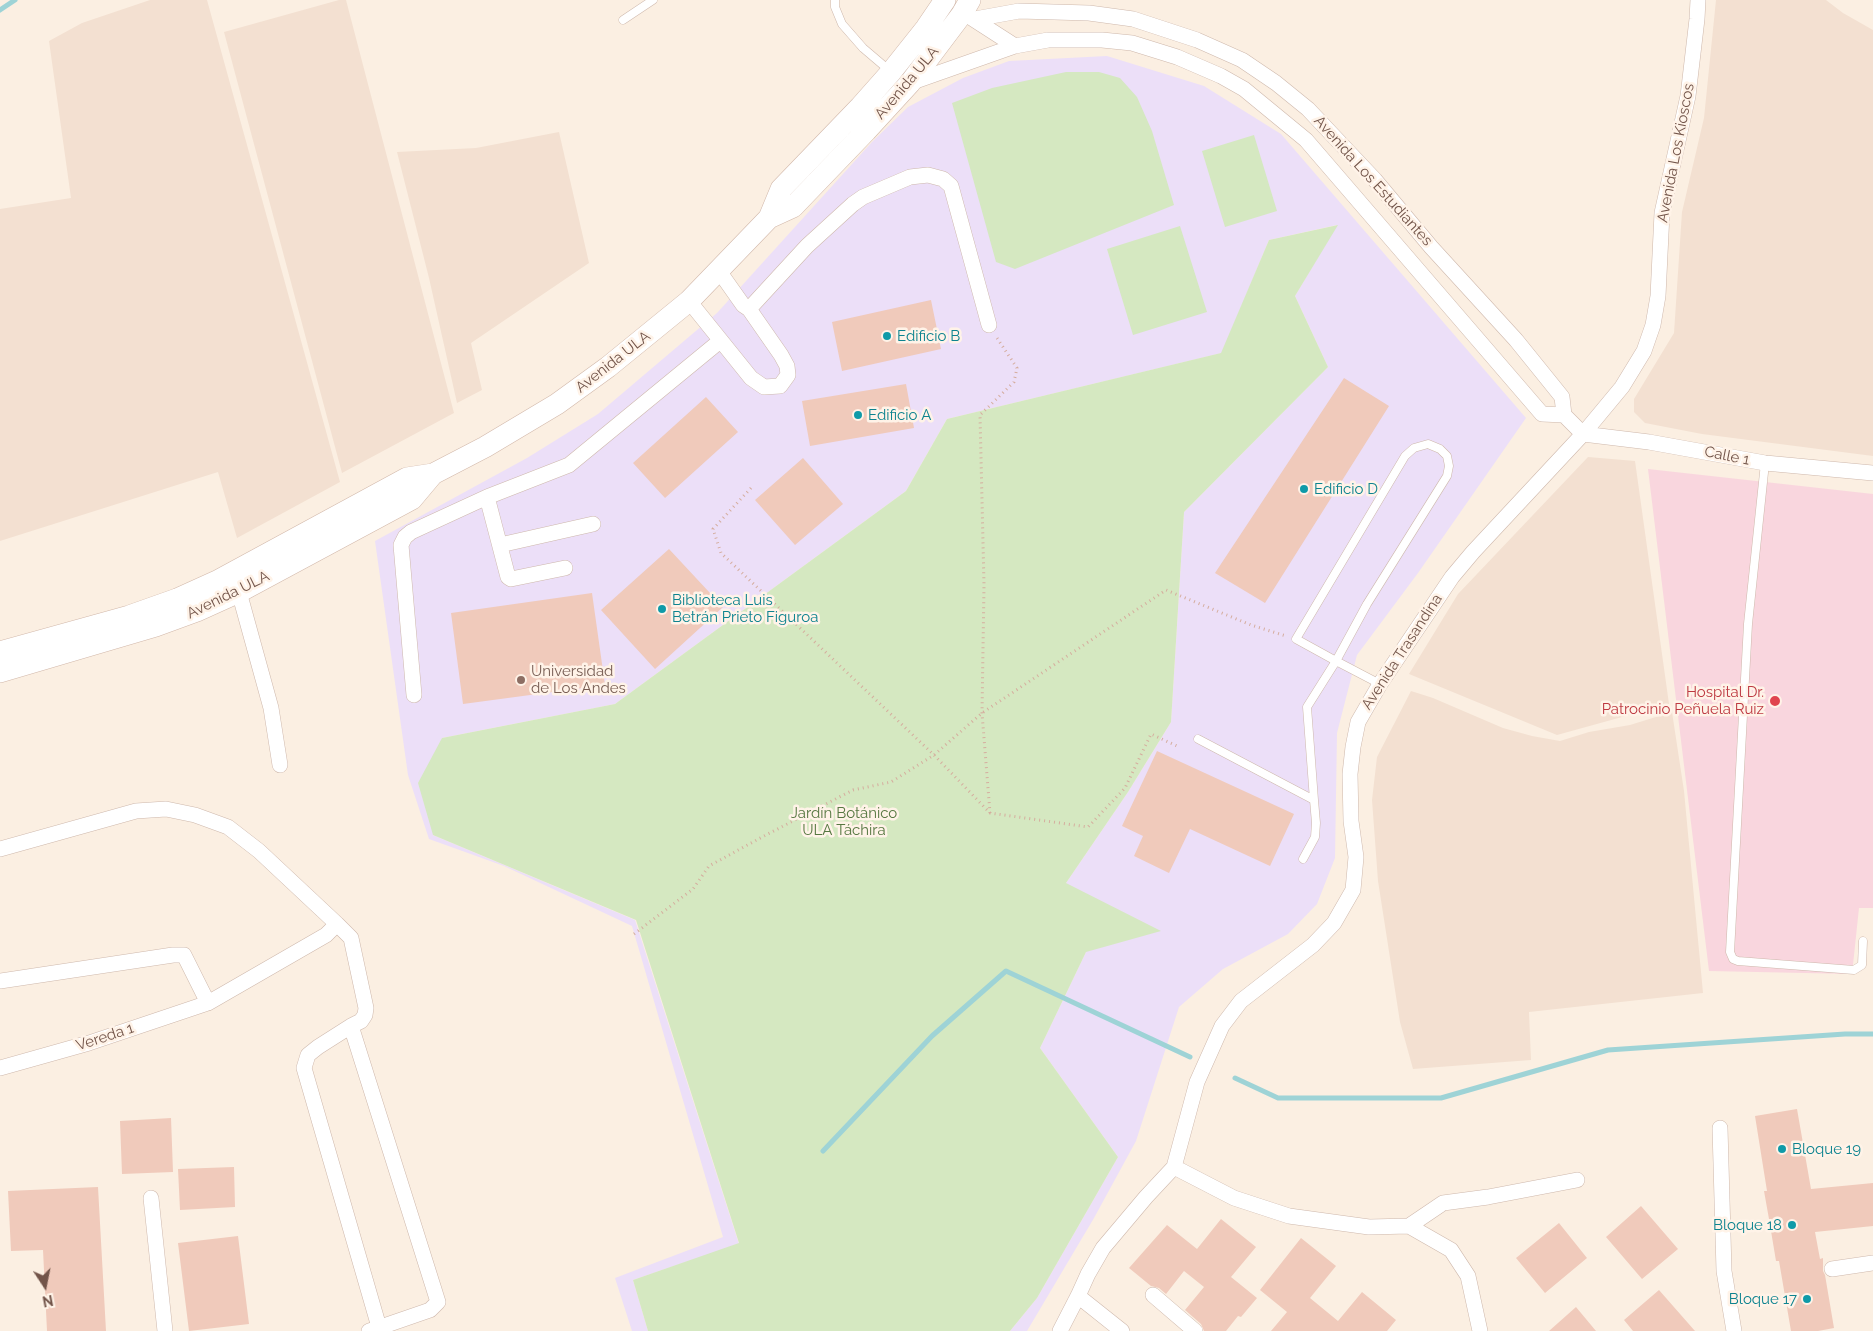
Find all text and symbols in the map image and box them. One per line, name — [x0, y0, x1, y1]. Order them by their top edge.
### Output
street label: Avenida ULA — [871, 43, 943, 123]
street label: Avenida Los Kioscos — [1654, 82, 1698, 224]
street label: Avenida Los Estudiantes — [1310, 112, 1436, 250]
street label: Avenida ULA — [572, 327, 654, 397]
place label: Edificio B — [897, 327, 960, 345]
marker: Edificio B — [881, 330, 893, 342]
place label: Edificio A — [868, 406, 931, 424]
marker: Edificio A — [852, 409, 864, 421]
street label: Calle 1 — [1703, 443, 1751, 469]
place label: Edificio D — [1314, 480, 1378, 498]
marker: Edificio D — [1298, 483, 1310, 495]
street label: Avenida ULA — [184, 567, 272, 623]
place label: Biblioteca Luis Betrán Prieto Figuroa — [672, 591, 818, 626]
street label: Avenida Trasandina — [1358, 591, 1446, 713]
marker: Biblioteca Luis Betrán Prieto Figuroa — [656, 603, 668, 615]
place label: Universidad de Los Andes — [531, 662, 626, 697]
marker: Universidad de Los Andes — [515, 674, 527, 686]
place label: Hospital Dr. Patrocinio Peñuela Ruiz — [1602, 683, 1764, 718]
marker: Hospital Dr. Patrocinio Peñuela Ruiz — [1768, 694, 1782, 708]
park label: Jardín Botánico ULA Táchira — [791, 804, 897, 839]
street label: Vereda 1 — [74, 1019, 136, 1055]
place label: Bloque 19 — [1792, 1140, 1861, 1158]
marker: Bloque 19 — [1776, 1143, 1788, 1155]
place label: Bloque 18 — [1713, 1216, 1782, 1234]
marker: Bloque 18 — [1786, 1219, 1798, 1231]
north arrow — [20, 1261, 70, 1311]
place label: Bloque 17 — [1729, 1290, 1797, 1308]
text: N — [41, 1292, 55, 1310]
marker: Bloque 17 — [1801, 1293, 1813, 1305]

